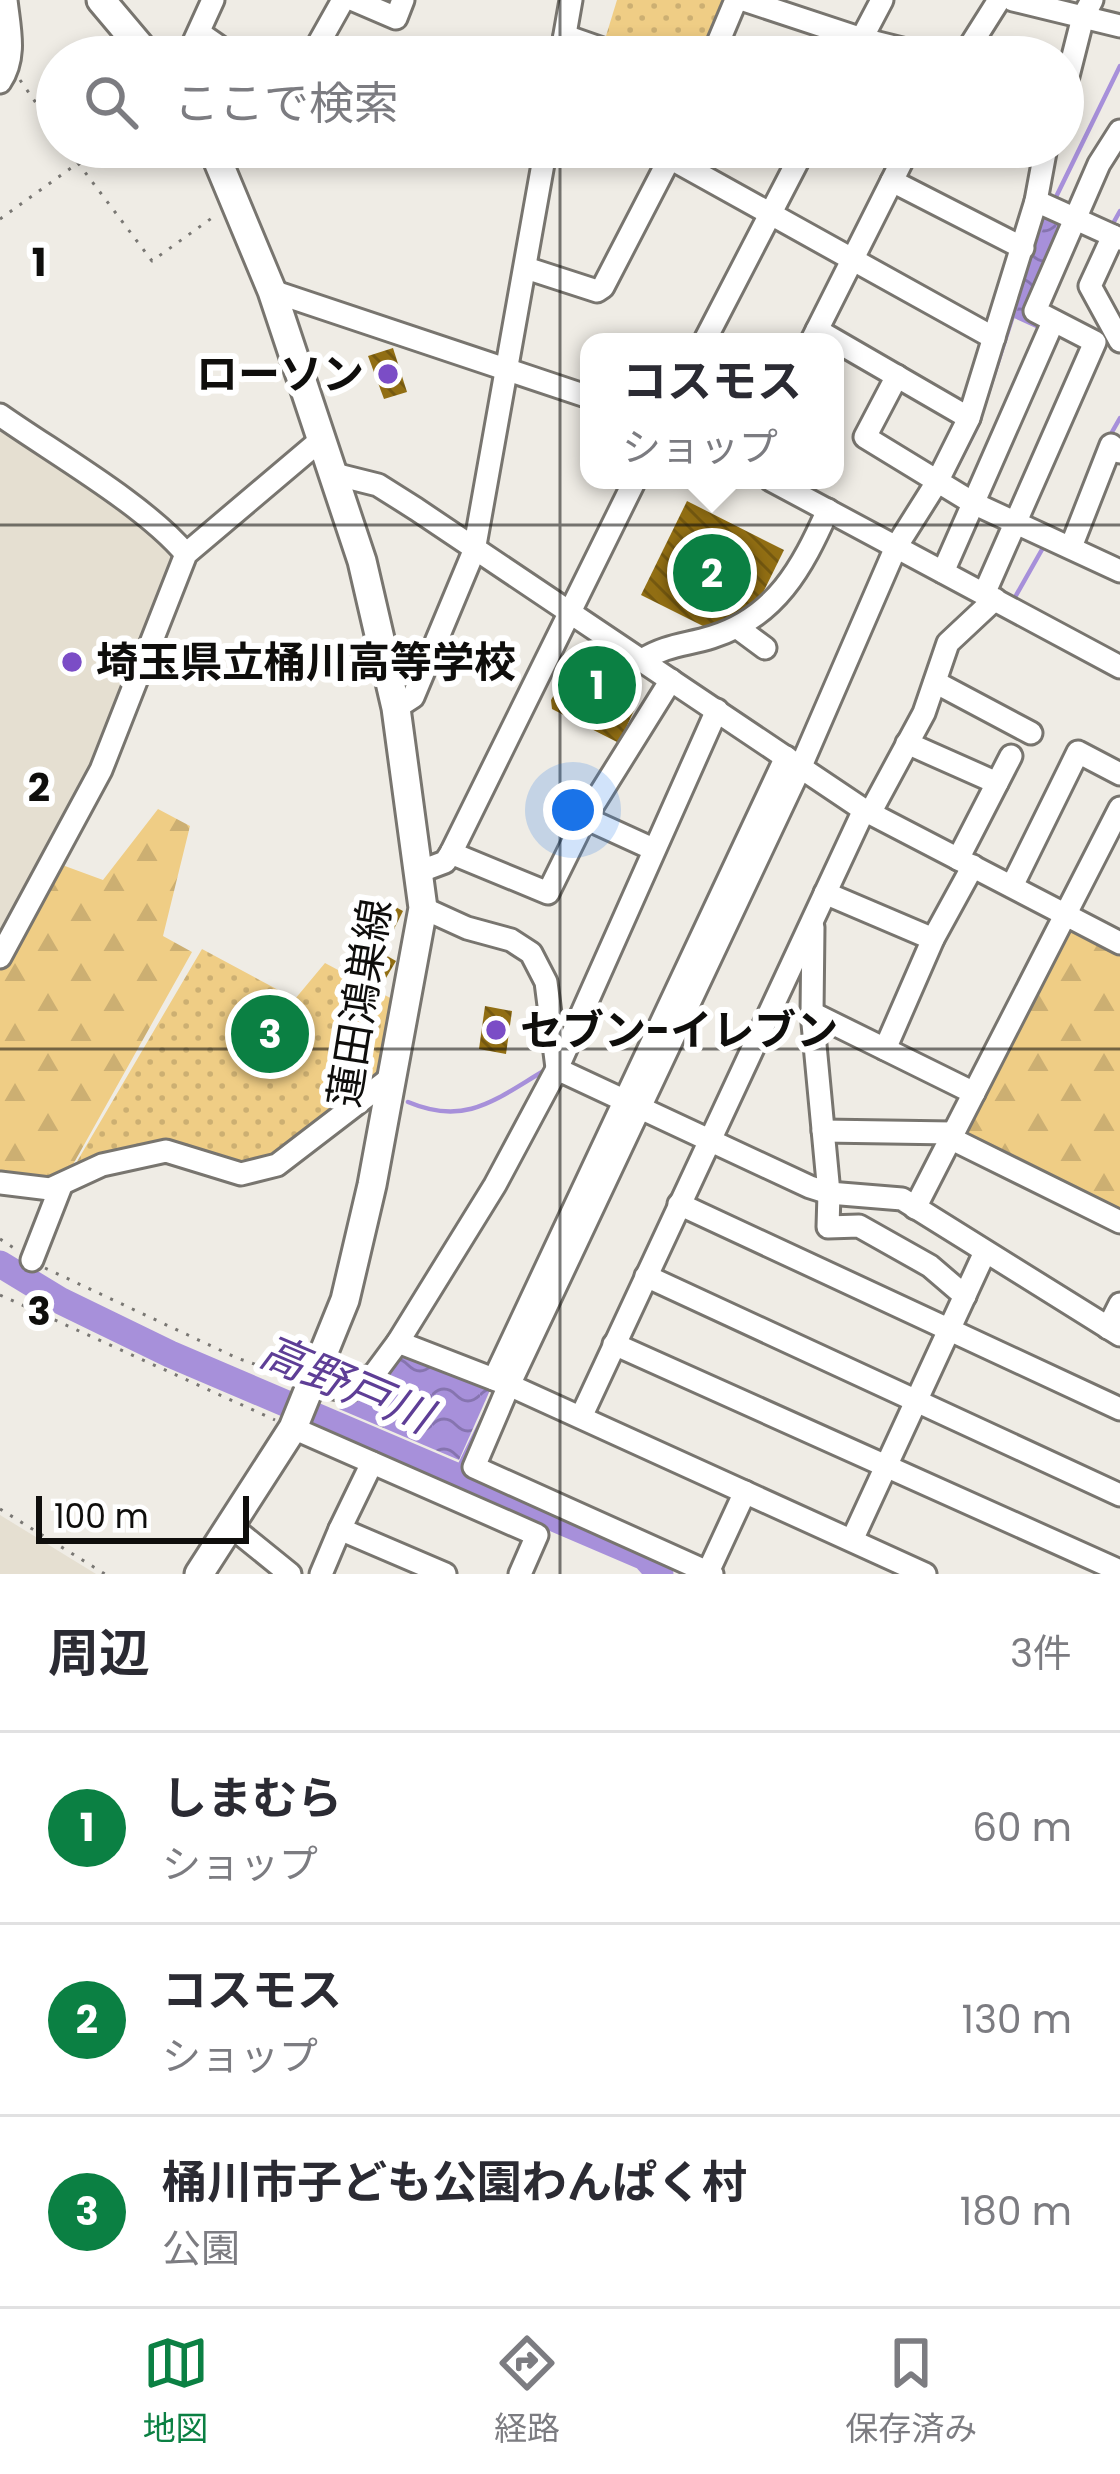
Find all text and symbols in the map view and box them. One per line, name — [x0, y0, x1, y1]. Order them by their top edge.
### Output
search box — [36, 36, 1084, 168]
icon: search — [78, 69, 144, 135]
text: ここで検索 — [174, 72, 399, 135]
text: 1 — [32, 235, 46, 290]
popup — [580, 333, 844, 489]
place label: ローソン — [196, 345, 364, 404]
text: コスモス — [622, 350, 802, 413]
marker: ローソン — [375, 361, 401, 387]
text: ショップ — [622, 420, 778, 475]
pin: 2 — [673, 528, 751, 618]
place label: 埼玉県立桶川高等学校 — [96, 633, 516, 692]
pin: 1 — [558, 640, 636, 730]
marker: 埼玉県立桶川高等学校 — [59, 649, 85, 675]
text: 2 — [28, 760, 50, 815]
your location — [543, 780, 603, 840]
street label: 蓮田鴻巣線 — [314, 895, 406, 1111]
pin: 3 — [231, 989, 309, 1079]
place label: セブン-イレブン — [520, 1001, 838, 1060]
marker: セブン-イレブン — [483, 1017, 509, 1043]
text: 3 — [27, 1284, 51, 1339]
water label: 高野戸川 — [251, 1320, 445, 1450]
scale bar — [36, 1490, 249, 1543]
text: 100 m — [54, 1493, 149, 1540]
text: 周辺 — [48, 1617, 150, 1689]
text: 3件 — [1010, 1626, 1072, 1681]
text: しまむら — [162, 1767, 342, 1830]
text: 1 — [80, 1800, 94, 1855]
text: 60 m — [972, 1800, 1072, 1855]
text: ショップ — [162, 1837, 318, 1892]
text: コスモス — [162, 1959, 342, 2022]
text: 2 — [76, 1992, 98, 2047]
text: 130 m — [961, 1992, 1072, 2047]
text: ショップ — [162, 2029, 318, 2084]
text: 桶川市子ども公園わんぱく村 — [162, 2151, 747, 2214]
text: 3 — [75, 2184, 99, 2239]
text: 180 m — [960, 2184, 1072, 2239]
text: 公園 — [162, 2221, 240, 2276]
tab: 地図 — [143, 2330, 209, 2454]
tab: 経路 — [494, 2330, 560, 2454]
tab: 保存済み — [845, 2330, 977, 2454]

